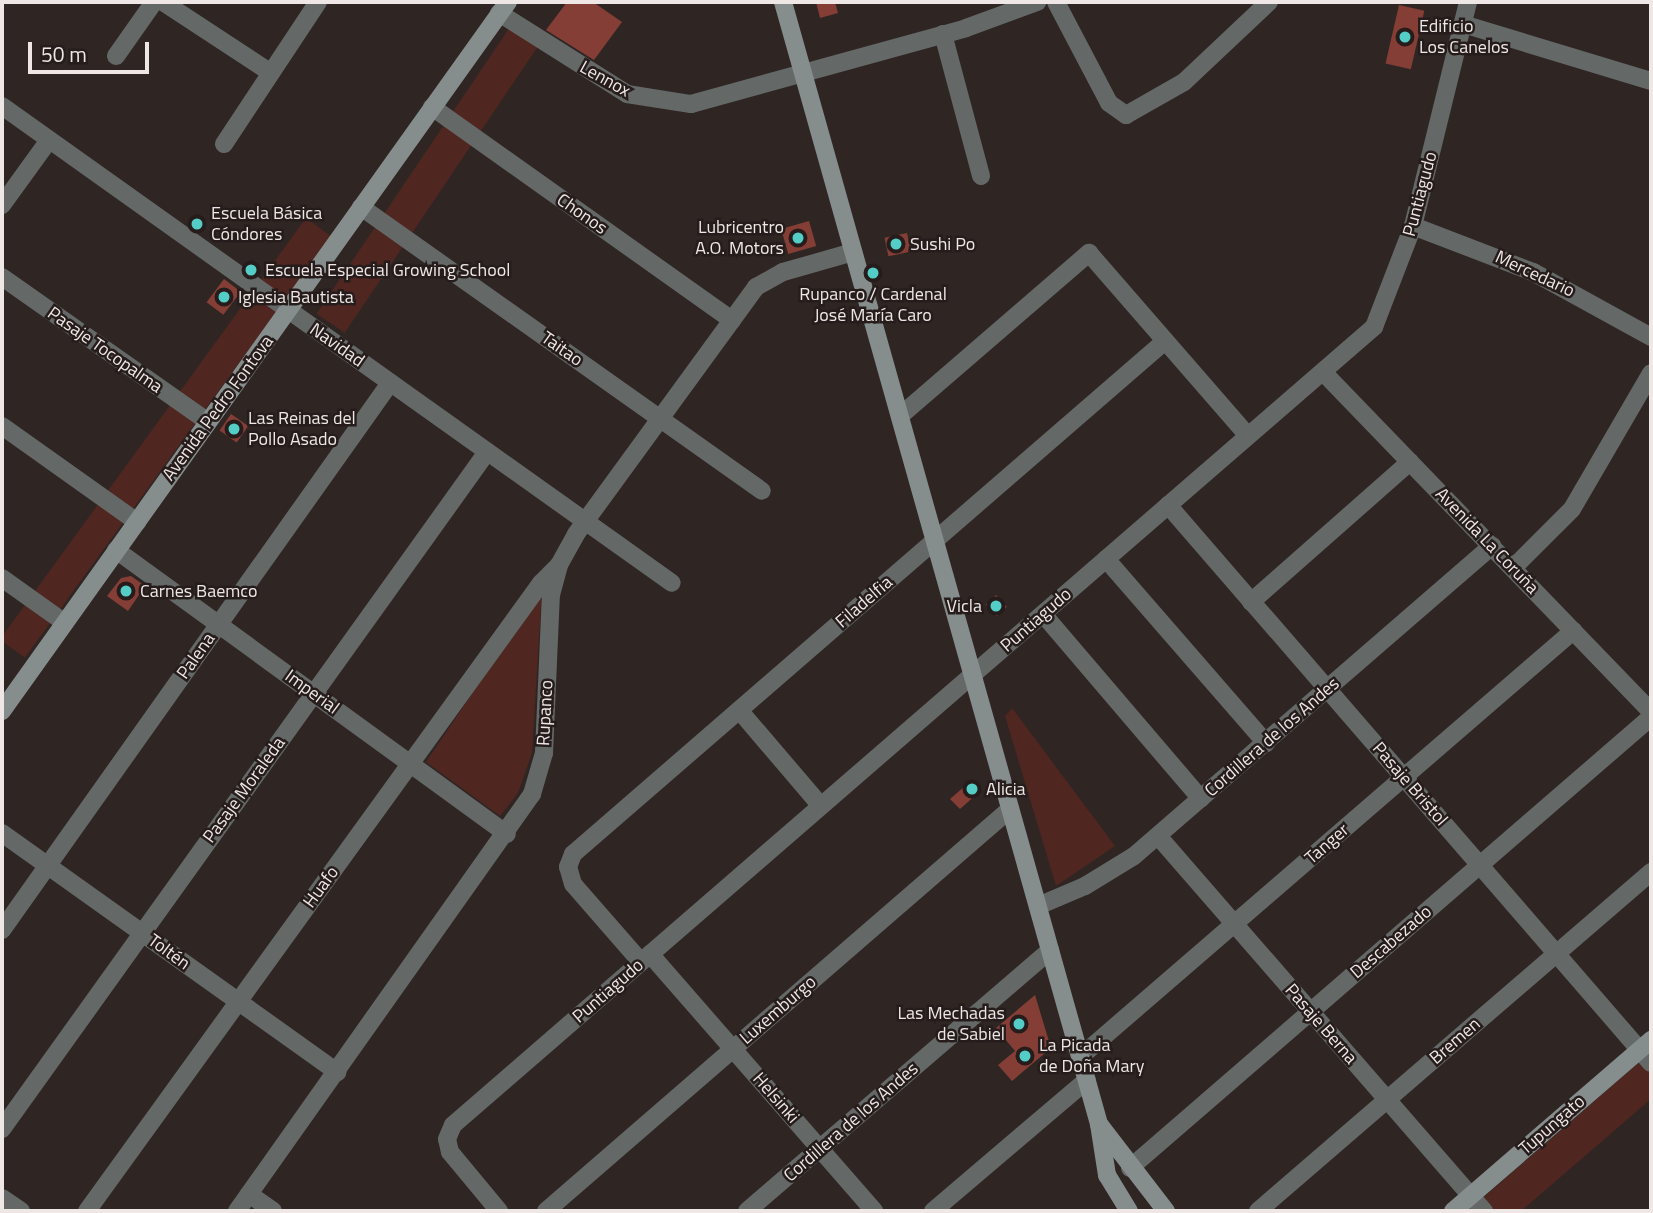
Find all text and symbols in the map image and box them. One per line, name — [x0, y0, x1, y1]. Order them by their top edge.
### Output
place label: Edificio Los Canelos — [1419, 16, 1509, 58]
scale bar — [32, 28, 152, 72]
marker: Edificio Los Canelos — [1397, 29, 1413, 45]
text: 50 m — [41, 38, 87, 70]
street label: Lennox — [576, 56, 634, 102]
street label: Puntiagudo — [1398, 149, 1442, 239]
street label: Chonos — [553, 189, 611, 239]
place label: Escuela Básica Cóndores — [211, 203, 322, 246]
marker: Escuela Básica Cóndores — [189, 216, 205, 232]
place label: Lubricentro A.O. Motors — [695, 217, 784, 260]
marker: Lubricentro A.O. Motors — [790, 230, 806, 246]
place label: Sushi Po — [910, 233, 975, 255]
marker: Sushi Po — [888, 236, 904, 252]
street label: Mercedario — [1492, 246, 1578, 302]
place label: Escuela Especial Growing School — [265, 259, 510, 281]
marker: Escuela Especial Growing School — [243, 262, 259, 278]
marker: Rupanco / Cardenal José María Caro — [865, 265, 881, 281]
place label: Rupanco / Cardenal José María Caro — [799, 284, 947, 326]
place label: Iglesia Bautista — [238, 286, 354, 308]
marker: Iglesia Bautista — [216, 289, 232, 305]
street label: Pasaje Tocopalma — [43, 302, 167, 398]
street label: Navidad — [306, 318, 368, 372]
street label: Taitao — [537, 327, 587, 371]
street label: Avenida Pedro Fontova — [158, 331, 278, 485]
place label: Las Reinas del Pollo Asado — [248, 408, 356, 450]
marker: Las Reinas del Pollo Asado — [226, 421, 242, 437]
street label: Avenida La Coruña — [1431, 483, 1543, 599]
street label: Filadelfia — [831, 571, 897, 633]
place label: Carnes Baemco — [140, 580, 258, 602]
marker: Carnes Baemco — [118, 583, 134, 599]
street label: Puntiagudo — [996, 583, 1076, 657]
place label: Vicla — [947, 595, 982, 617]
marker: Vicla — [988, 598, 1004, 614]
street label: Palena — [172, 629, 220, 683]
street label: Imperial — [281, 665, 343, 719]
street label: Cordillera de los Andes — [1200, 673, 1344, 801]
street label: Rupanco — [532, 679, 558, 747]
street label: Pasaje Moraleda — [198, 733, 290, 847]
street label: Pasaje Bristol — [1368, 738, 1452, 830]
place label: Alicia — [986, 778, 1026, 800]
marker: Alicia — [964, 781, 980, 797]
street label: Tanger — [1301, 819, 1353, 869]
street label: Huafo — [299, 862, 343, 912]
street label: Descabezado — [1346, 901, 1436, 983]
street label: Toltén — [144, 930, 194, 974]
street label: Puntiagudo — [568, 954, 648, 1028]
street label: Luxemburgo — [735, 971, 821, 1049]
street label: Pasaje Berna — [1280, 980, 1362, 1068]
place label: Las Mechadas de Sabiel — [897, 1003, 1005, 1046]
street label: Bremen — [1425, 1013, 1485, 1069]
marker: Las Mechadas de Sabiel — [1011, 1016, 1027, 1032]
place label: La Picada de Doña Mary — [1039, 1035, 1144, 1078]
marker: La Picada de Doña Mary — [1017, 1048, 1033, 1064]
street label: Cordillera de los Andes — [779, 1058, 923, 1186]
street label: Helsinki — [748, 1068, 804, 1128]
street label: Tupungato — [1515, 1091, 1589, 1159]

